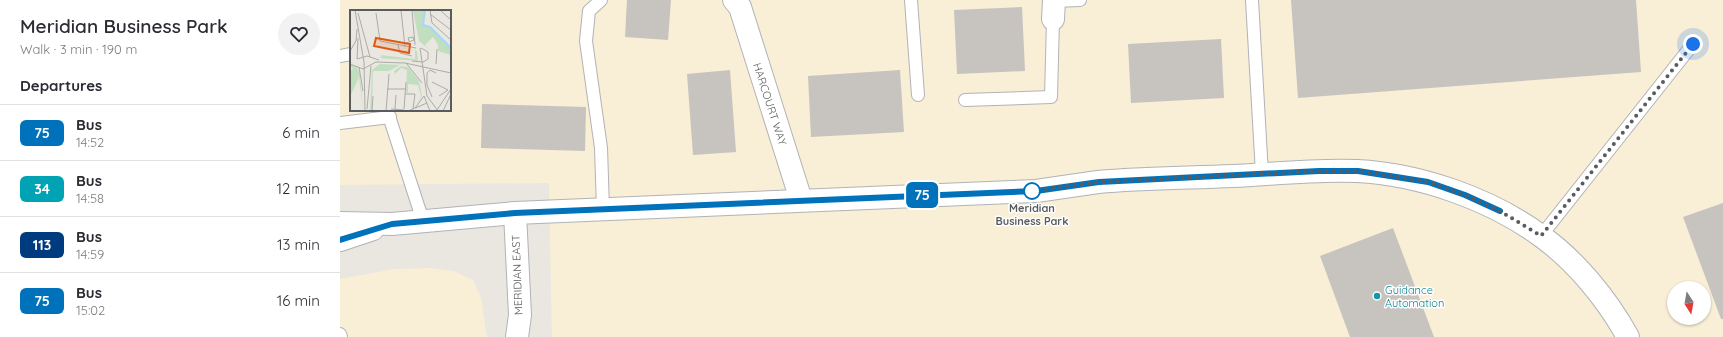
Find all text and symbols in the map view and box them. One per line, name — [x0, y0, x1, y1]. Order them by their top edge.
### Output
inset map — [350, 10, 451, 111]
button: heart — [278, 13, 320, 55]
text: Meridian Business Park — [20, 14, 228, 38]
your location — [1683, 34, 1703, 54]
text: Walk · 3 min · 190 m — [20, 41, 137, 57]
street label: HARCOURT WAY — [750, 61, 790, 147]
text: Departures — [20, 76, 102, 95]
text: Bus — [76, 115, 102, 134]
text: 6 min — [282, 123, 320, 142]
text: 75 — [34, 124, 50, 142]
text: 14:52 — [76, 134, 104, 150]
text: Bus — [76, 171, 102, 190]
text: 12 min — [276, 179, 320, 198]
text: 34 — [34, 180, 50, 198]
line badge: 75 — [904, 182, 940, 208]
marker: Meridian Business Park — [1023, 182, 1041, 200]
text: 75 — [914, 186, 930, 204]
text: 14:58 — [76, 190, 104, 206]
place label: Meridian Business Park — [996, 201, 1068, 228]
text: Bus — [76, 227, 102, 246]
street label: MERIDIAN EAST — [509, 234, 525, 315]
text: 13 min — [277, 235, 320, 254]
text: 113 — [33, 236, 51, 254]
text: 14:59 — [76, 246, 104, 262]
north arrow — [1667, 281, 1711, 325]
map controls — [1667, 281, 1711, 325]
text: Bus — [76, 283, 102, 302]
place label: Guidance Automation — [1385, 283, 1444, 310]
text: 16 min — [277, 291, 320, 310]
marker: Guidance Automation — [1372, 291, 1382, 301]
text: 75 — [34, 292, 50, 310]
text: 15:02 — [76, 302, 105, 318]

